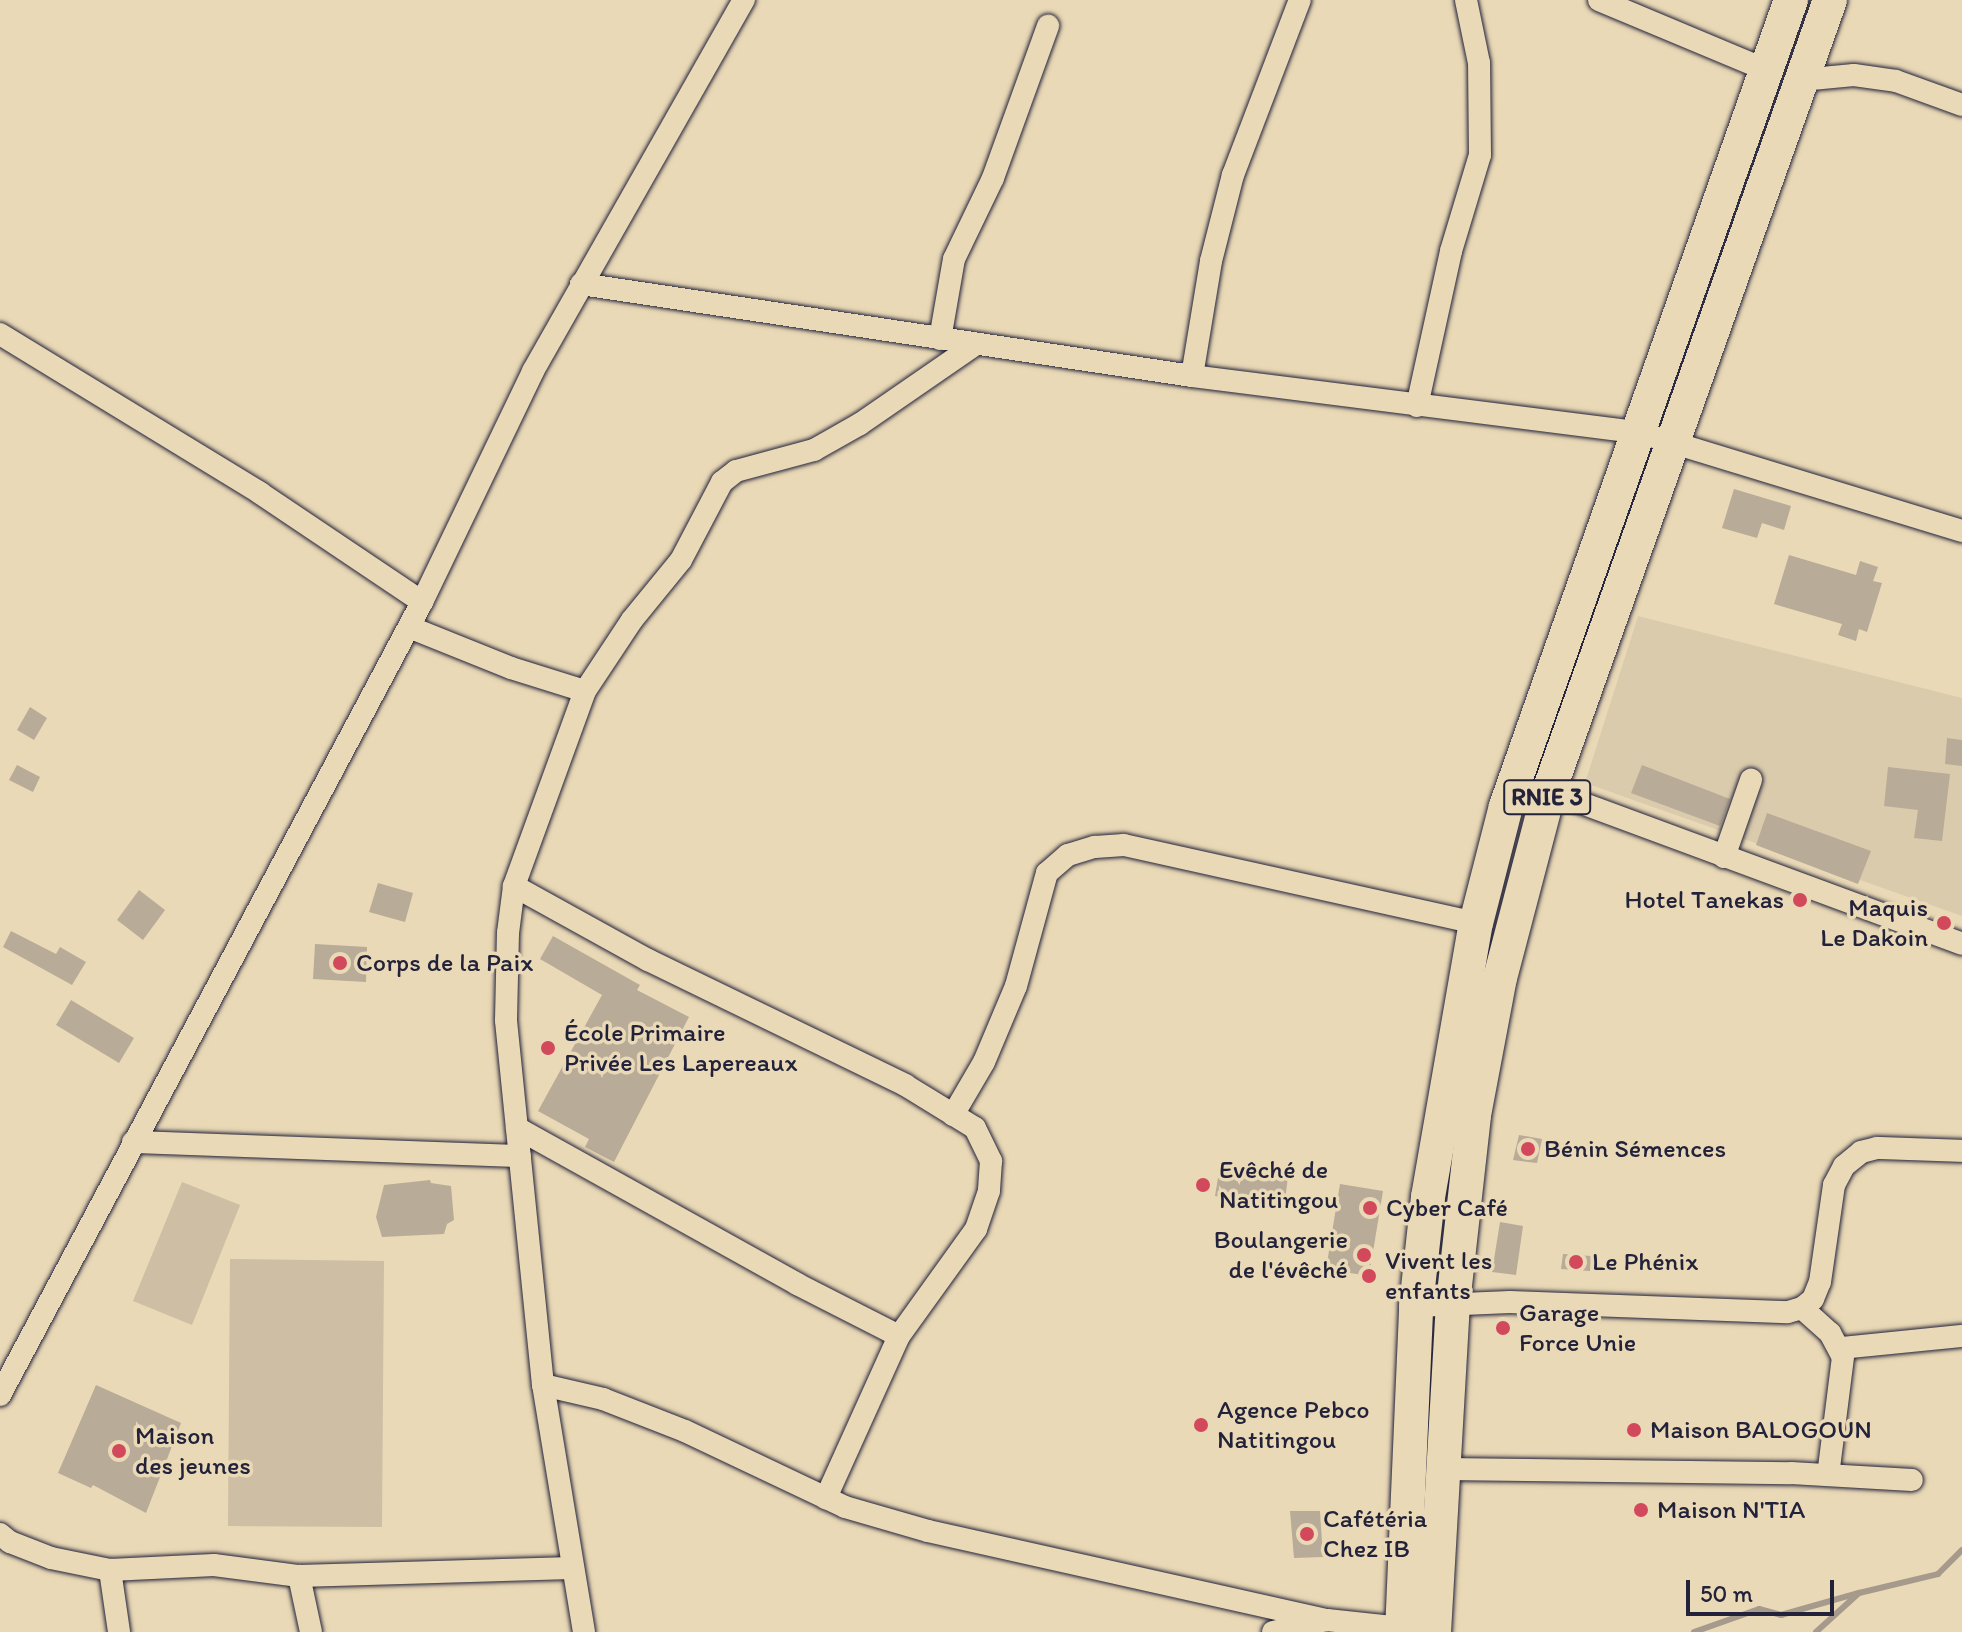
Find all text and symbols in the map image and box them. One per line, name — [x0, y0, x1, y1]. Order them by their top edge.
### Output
road number: RNIE 3 — [1503, 777, 1591, 817]
place label: Hotel Tanekas — [1626, 884, 1784, 916]
marker: Hotel Tanekas — [1791, 891, 1809, 909]
place label: Maquis Le Dakoin — [1819, 892, 1928, 954]
marker: Maquis Le Dakoin — [1935, 914, 1953, 932]
place label: Corps de la Paix — [356, 947, 533, 979]
marker: Corps de la Paix — [331, 954, 349, 972]
place label: École Primaire Privée Les Lapereaux — [564, 1017, 797, 1078]
marker: École Primaire Privée Les Lapereaux — [539, 1039, 557, 1057]
place label: Bénin Sémences — [1544, 1133, 1726, 1165]
marker: Bénin Sémences — [1519, 1140, 1537, 1158]
place label: Evêché de Natitingou — [1219, 1154, 1338, 1216]
marker: Evêché de Natitingou — [1194, 1176, 1212, 1194]
place label: Cyber Café — [1386, 1192, 1508, 1224]
marker: Cyber Café — [1361, 1199, 1379, 1217]
place label: Boulangerie de l'évêché — [1214, 1224, 1348, 1286]
place label: Vivent les enfants — [1385, 1245, 1492, 1306]
marker: Boulangerie de l'évêché — [1355, 1246, 1373, 1264]
place label: Le Phénix — [1592, 1246, 1698, 1278]
marker: Le Phénix — [1567, 1253, 1585, 1271]
marker: Vivent les enfants — [1360, 1267, 1378, 1285]
place label: Garage Force Unie — [1519, 1297, 1636, 1358]
marker: Garage Force Unie — [1494, 1319, 1512, 1337]
place label: Agence Pebco Natitingou — [1217, 1394, 1369, 1456]
place label: Maison BALOGOUN — [1650, 1414, 1872, 1446]
marker: Agence Pebco Natitingou — [1192, 1416, 1210, 1434]
place label: Maison des jeunes — [135, 1420, 250, 1482]
marker: Maison BALOGOUN — [1625, 1421, 1643, 1439]
marker: Maison des jeunes — [110, 1442, 128, 1460]
place label: Maison N'TIA — [1657, 1494, 1805, 1526]
marker: Maison N'TIA — [1632, 1501, 1650, 1519]
place label: Cafétéria Chez IB — [1323, 1503, 1427, 1564]
marker: Cafétéria Chez IB — [1298, 1525, 1316, 1543]
scale bar — [1690, 1564, 1838, 1614]
text: 50 m — [1700, 1579, 1753, 1608]

